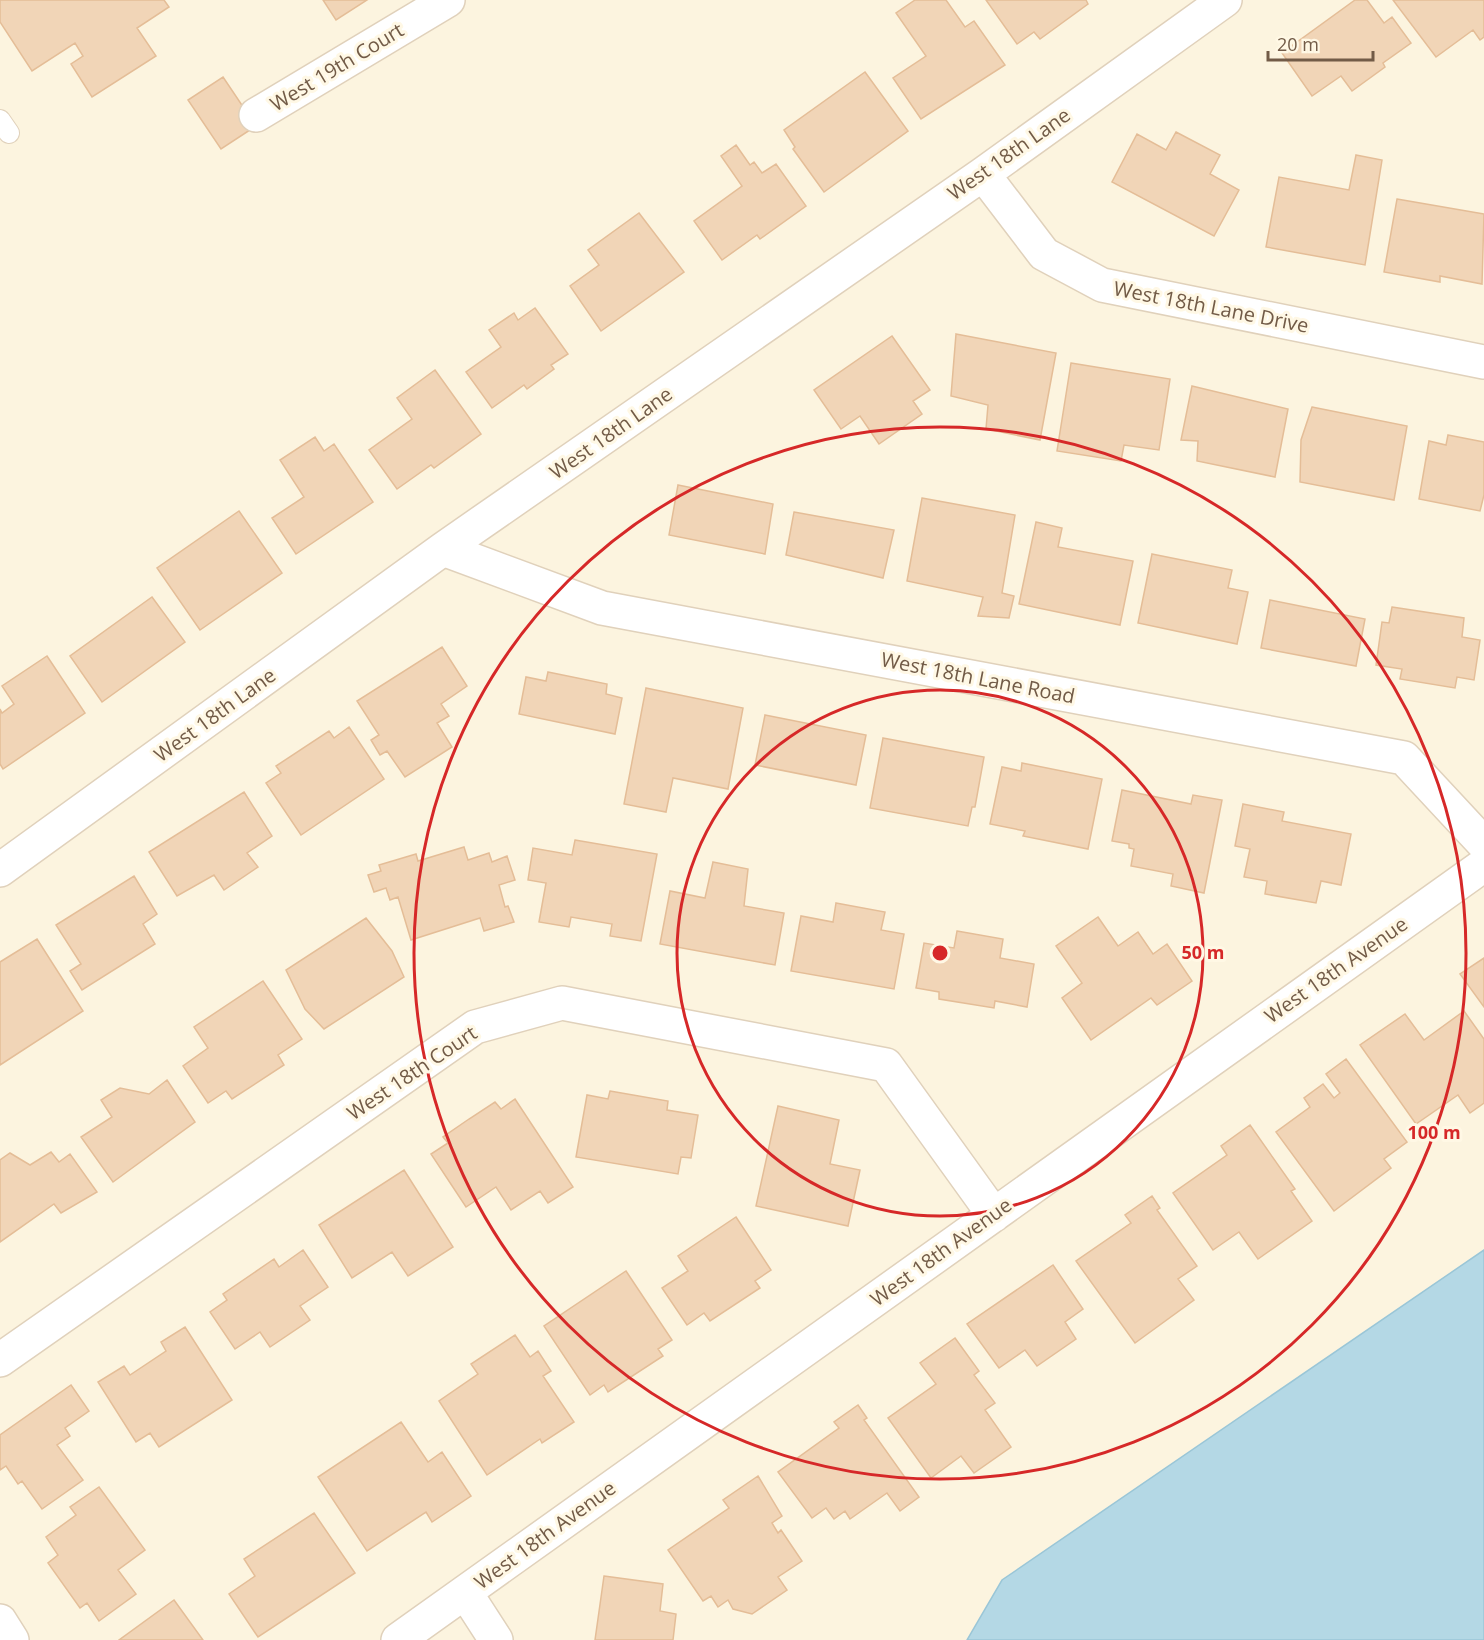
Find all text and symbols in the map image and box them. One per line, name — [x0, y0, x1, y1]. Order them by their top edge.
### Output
street label: West 19th Court — [265, 16, 409, 117]
scale bar — [1268, 24, 1373, 62]
text: 20 m — [1277, 32, 1319, 56]
street label: West 18th Lane — [942, 101, 1075, 206]
street label: West 18th Lane Drive — [1111, 274, 1311, 339]
street label: West 18th Lane — [544, 380, 677, 485]
street label: West 18th Lane Road — [879, 645, 1077, 710]
street label: West 18th Lane — [148, 661, 281, 768]
street label: West 18th Avenue — [1259, 910, 1413, 1029]
text: 50 m — [1182, 940, 1224, 964]
centre of rings — [930, 943, 950, 963]
street label: West 18th Court — [341, 1019, 482, 1126]
text: 100 m — [1407, 1120, 1461, 1144]
street label: West 18th Avenue — [865, 1191, 1017, 1312]
street label: West 18th Avenue — [469, 1474, 621, 1595]

